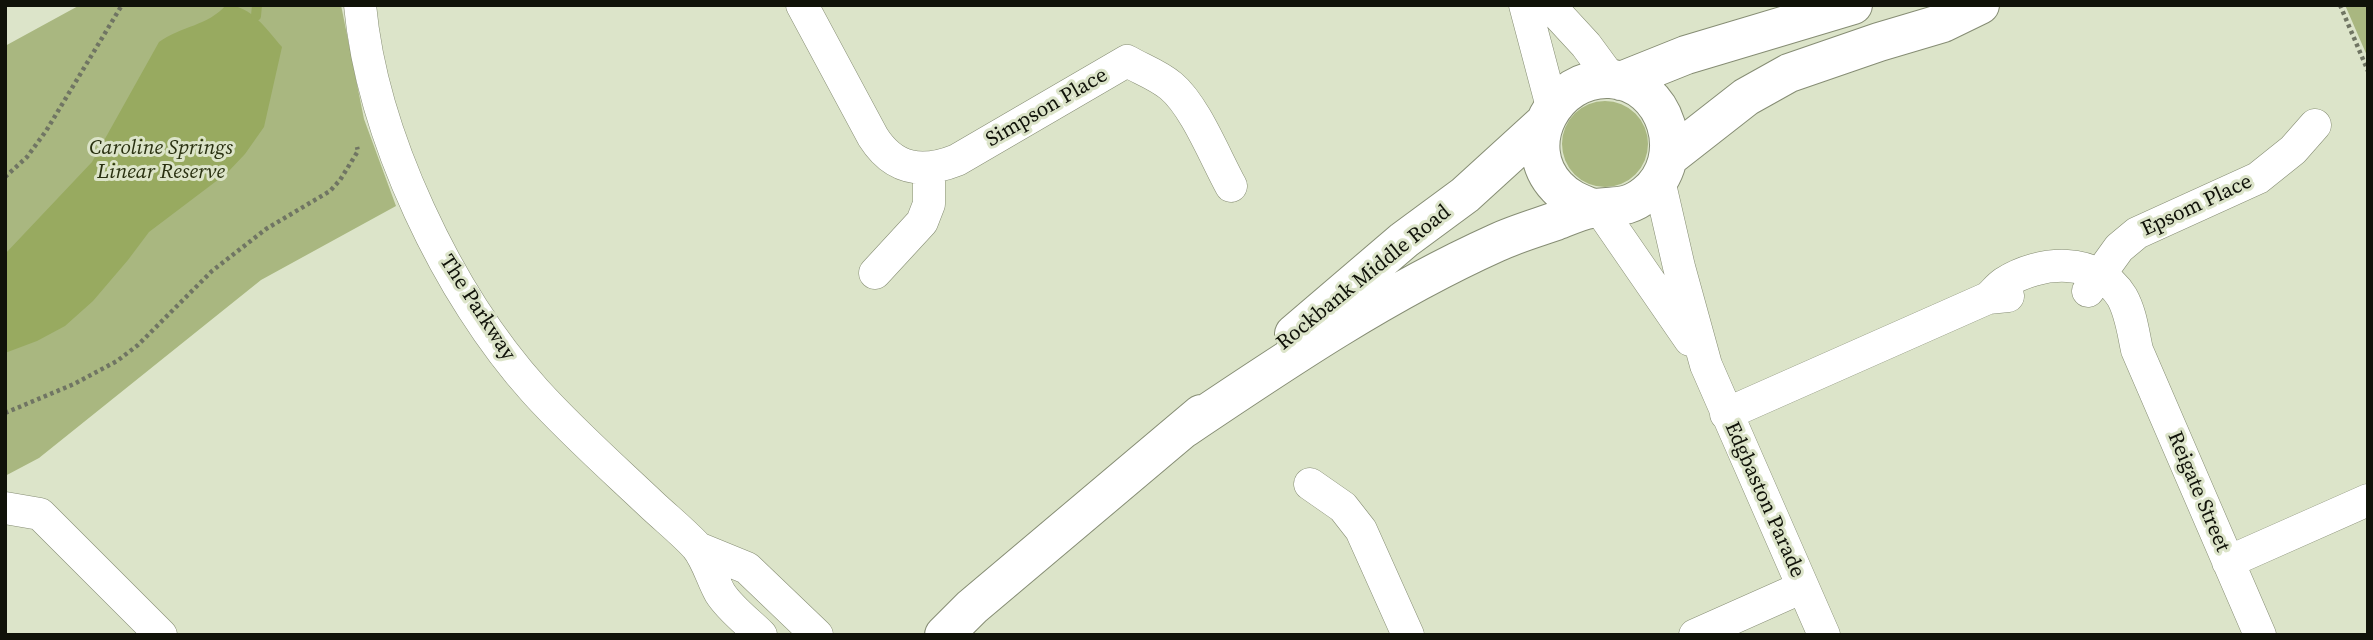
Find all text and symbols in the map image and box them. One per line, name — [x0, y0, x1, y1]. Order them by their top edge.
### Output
street label: Simpson Place — [982, 63, 1112, 153]
park label: Caroline Springs Linear Reserve — [89, 136, 233, 186]
street label: Epsom Place — [2138, 169, 2256, 243]
street label: Rockbank Middle Road — [1272, 200, 1456, 356]
street label: The Parkway — [433, 250, 521, 366]
street label: Edgbaston Parade — [1718, 418, 1810, 582]
street label: Reigate Street — [2161, 428, 2235, 556]

